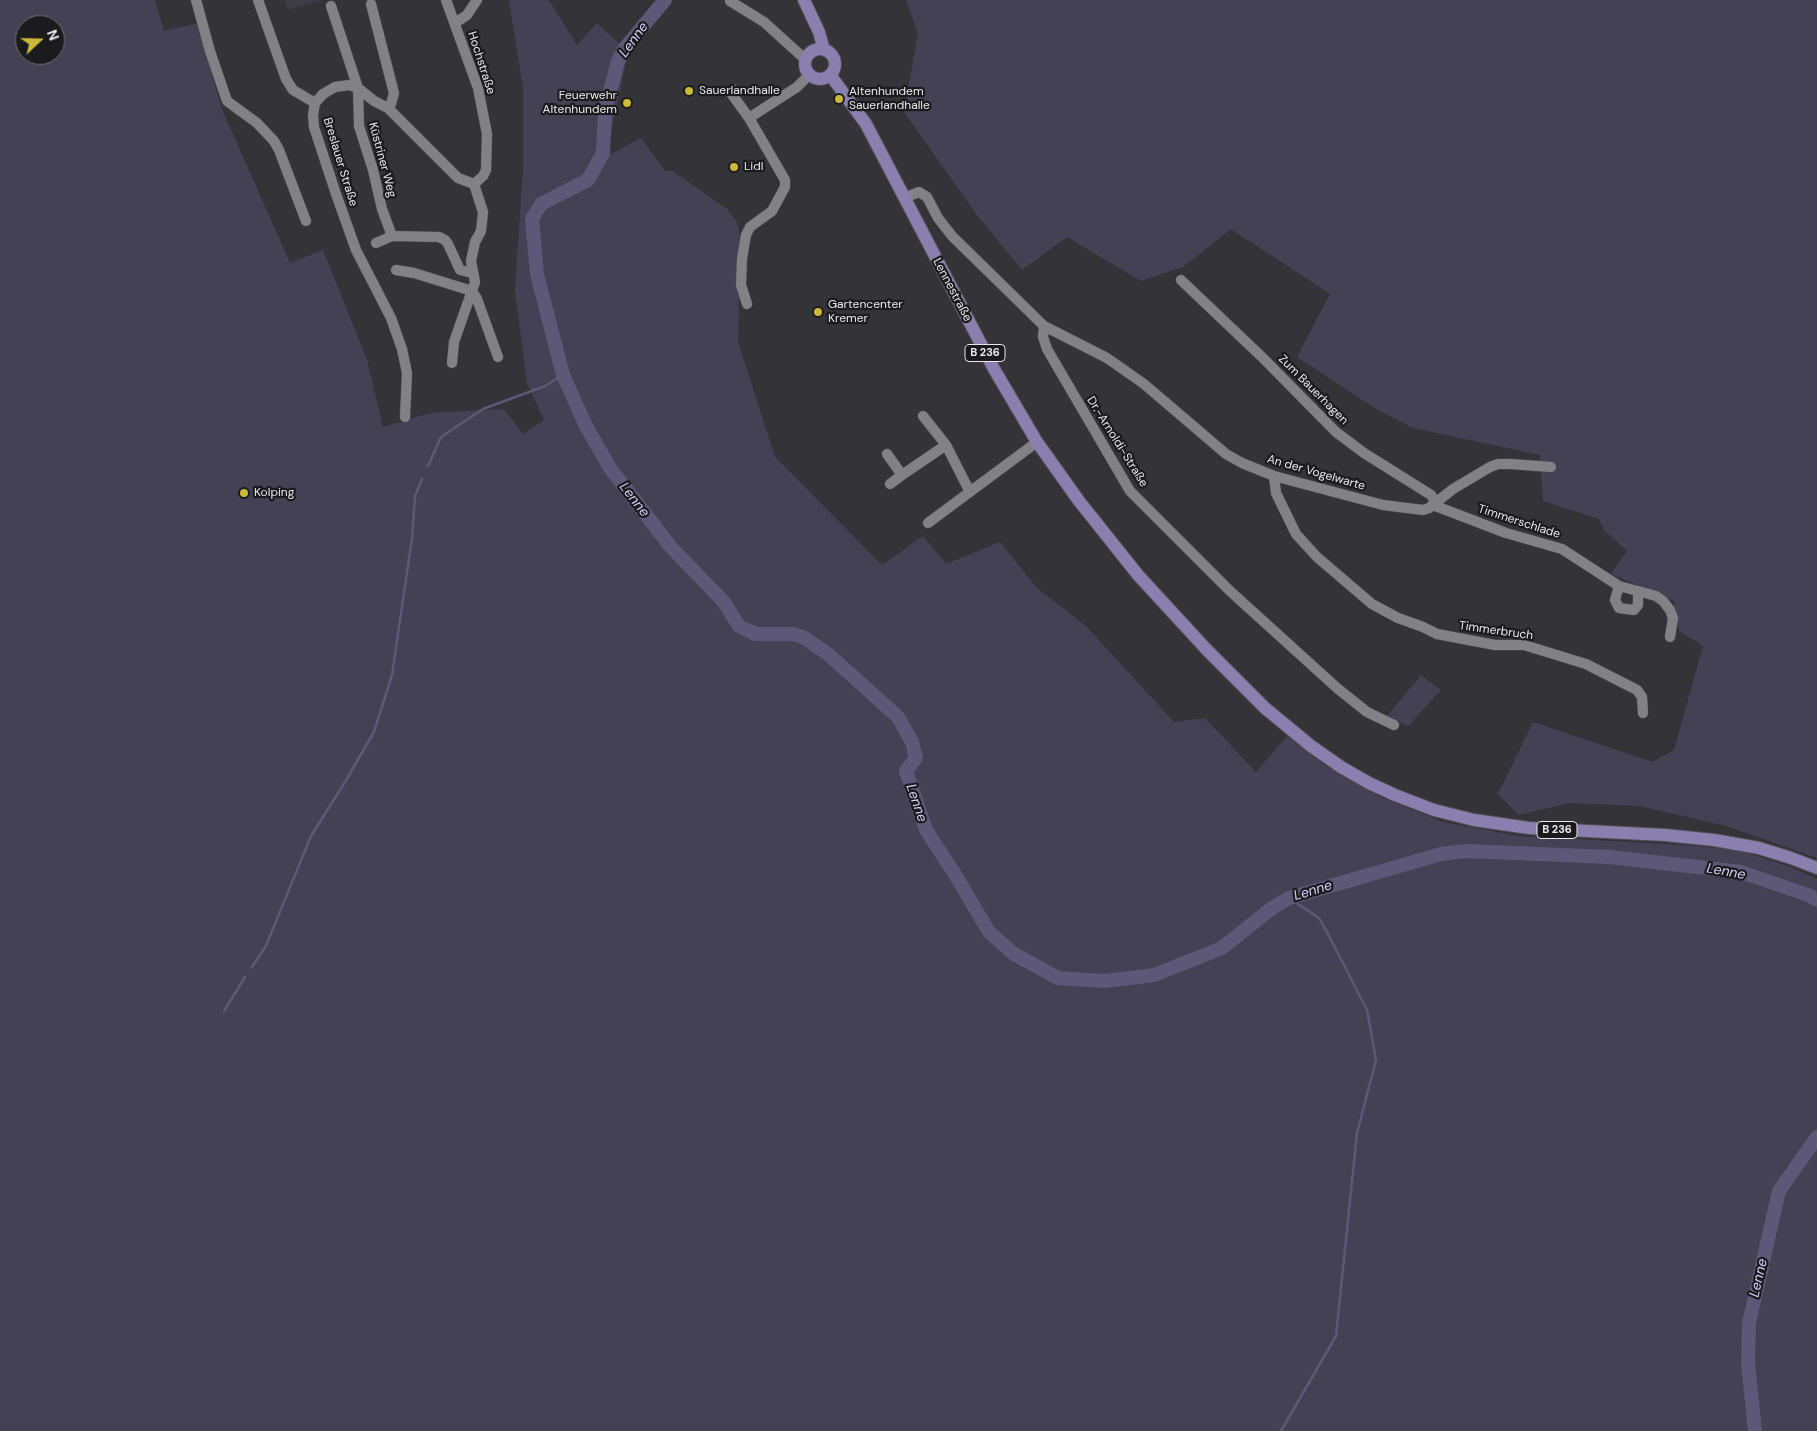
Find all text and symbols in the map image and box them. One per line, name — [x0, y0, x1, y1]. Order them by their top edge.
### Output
north arrow — [15, 15, 65, 65]
water label: Lenne — [616, 19, 652, 61]
text: N — [43, 27, 63, 43]
street label: Hochstraße — [464, 30, 498, 96]
place label: Sauerlandhalle — [699, 84, 780, 98]
marker: Sauerlandhalle — [683, 85, 695, 97]
place label: Altenhundem Sauerlandhalle — [849, 85, 930, 113]
place label: Feuerwehr Altenhundem — [542, 89, 617, 117]
marker: Altenhundem Sauerlandhalle — [833, 93, 845, 105]
marker: Feuerwehr Altenhundem — [621, 97, 633, 109]
street label: Breslauer Straße — [320, 116, 360, 208]
street label: Küstriner Weg — [365, 121, 399, 199]
place label: Lidl — [744, 160, 763, 174]
marker: Lidl — [728, 161, 740, 173]
street label: Lennestraße — [929, 256, 975, 324]
place label: Gartencenter Kremer — [828, 298, 903, 326]
marker: Gartencenter Kremer — [812, 306, 824, 318]
road number: B 236 — [965, 344, 1005, 362]
street label: Zum Bauerhagen — [1275, 352, 1351, 428]
street label: Dr.-Arnoldi-Straße — [1083, 394, 1151, 490]
street label: An der Vogelwarte — [1265, 452, 1367, 494]
water label: Lenne — [615, 479, 653, 521]
place label: Kolping — [254, 486, 294, 500]
marker: Kolping — [238, 487, 250, 499]
street label: Timmerschlade — [1476, 502, 1562, 542]
street label: Timmerbruch — [1458, 619, 1534, 643]
water label: Lenne — [902, 782, 930, 824]
road number: B 236 — [1537, 822, 1577, 838]
water label: Lenne — [1705, 860, 1747, 884]
water label: Lenne — [1292, 877, 1334, 905]
water label: Lenne — [1746, 1257, 1772, 1299]

